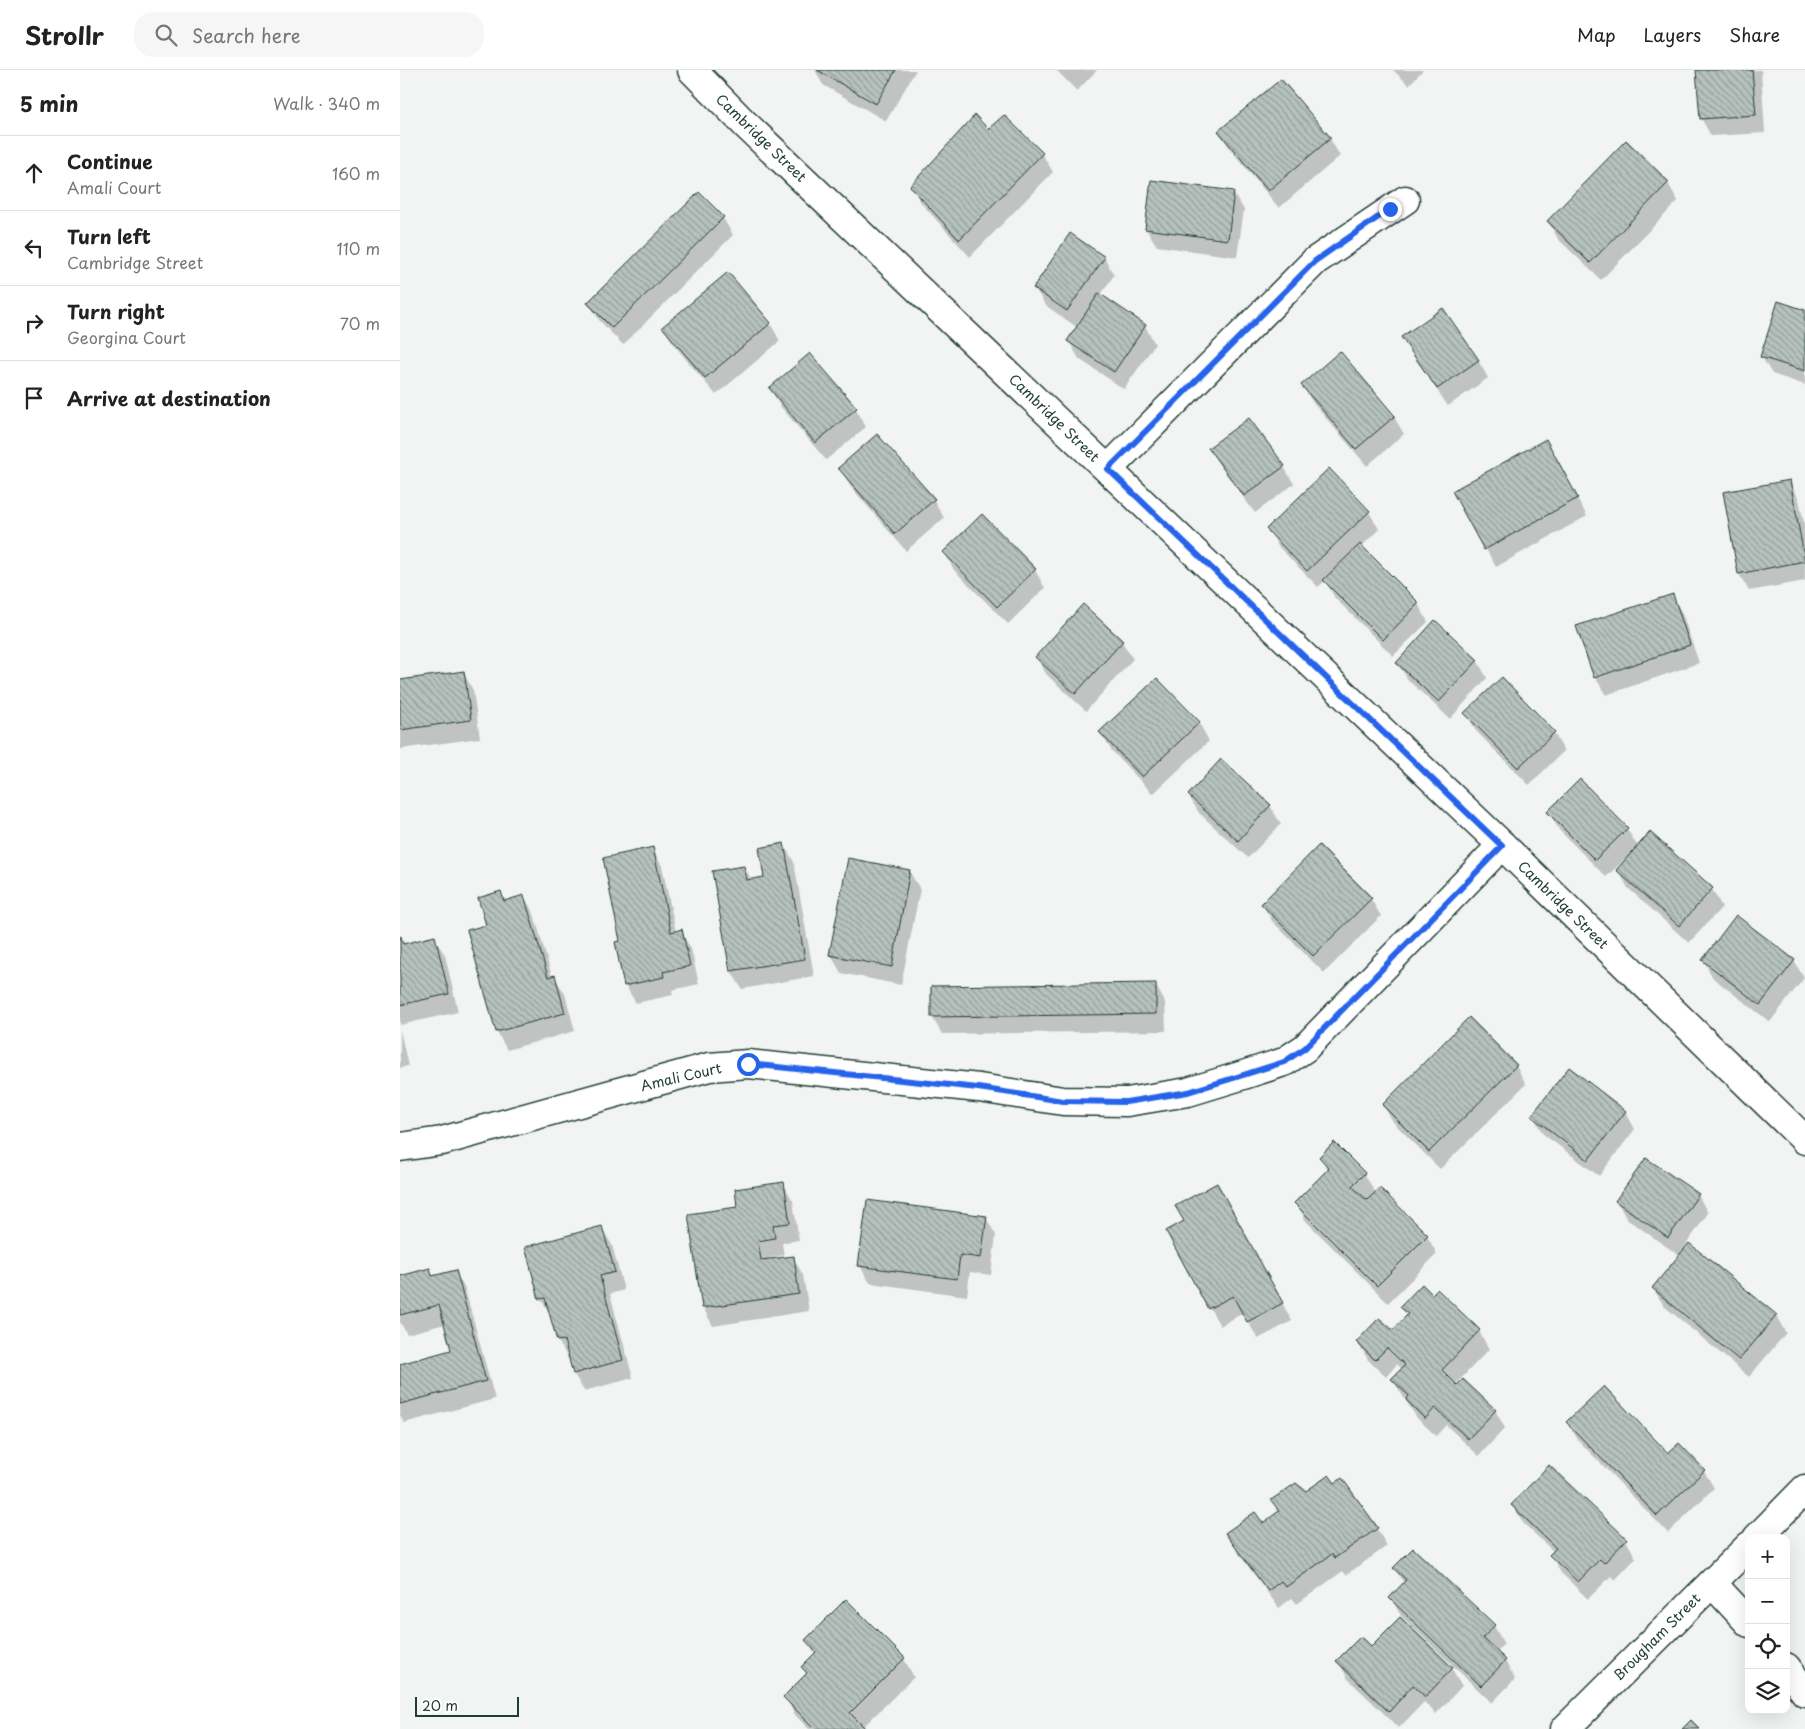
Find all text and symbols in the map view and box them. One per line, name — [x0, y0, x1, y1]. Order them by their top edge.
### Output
search box — [134, 12, 484, 57]
text: Strollr — [25, 17, 104, 53]
icon: search — [152, 21, 180, 49]
text: Search here — [192, 21, 301, 49]
text: Map — [1577, 21, 1616, 48]
text: Layers — [1644, 21, 1701, 48]
text: Share — [1729, 21, 1780, 48]
text: 5 min — [20, 87, 78, 119]
street label: Cambridge Street — [711, 89, 812, 187]
text: Walk · 340 m — [273, 91, 380, 115]
text: Continue — [67, 147, 153, 175]
icon: ahead — [20, 159, 48, 187]
text: 160 m — [332, 161, 380, 185]
text: Amali Court — [67, 175, 161, 199]
route end — [1379, 198, 1402, 221]
text: Turn left — [67, 222, 151, 250]
icon: left — [20, 234, 48, 262]
text: 110 m — [337, 236, 380, 260]
text: Cambridge Street — [67, 250, 203, 274]
text: Turn right — [67, 297, 165, 325]
icon: right — [20, 309, 48, 337]
text: 70 m — [340, 311, 380, 335]
text: Georgina Court — [67, 325, 186, 349]
street label: Cambridge Street — [1004, 369, 1105, 467]
icon: arrive — [20, 384, 48, 412]
text: Arrive at destination — [67, 384, 271, 412]
street label: Cambridge Street — [1513, 856, 1614, 954]
route start — [737, 1053, 760, 1076]
street label: Amali Court — [638, 1057, 724, 1096]
map controls — [1745, 1534, 1790, 1714]
button: + — [1745, 1534, 1790, 1579]
button: − — [1745, 1579, 1790, 1624]
street label: Brougham Street — [1608, 1588, 1705, 1685]
button: locate — [1745, 1624, 1790, 1669]
button: layers — [1745, 1669, 1790, 1714]
scale bar — [415, 1694, 519, 1717]
text: 20 m — [422, 1695, 458, 1716]

